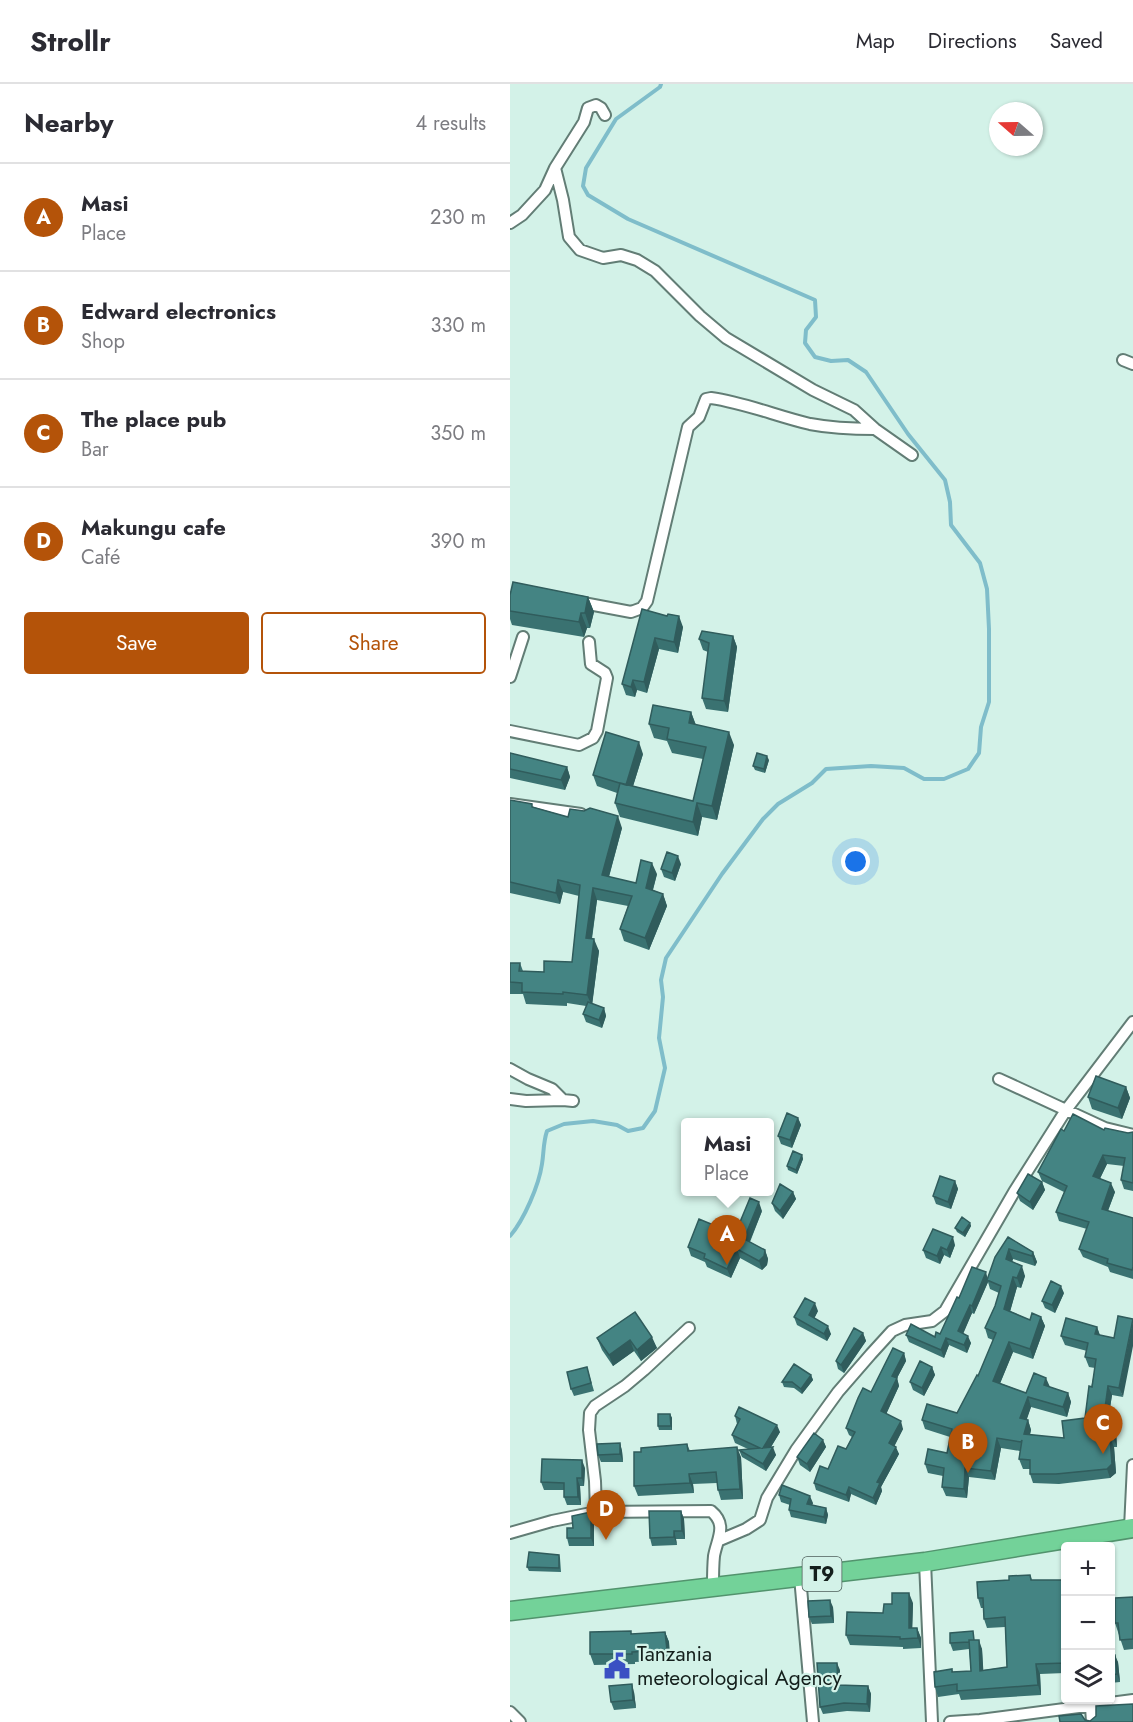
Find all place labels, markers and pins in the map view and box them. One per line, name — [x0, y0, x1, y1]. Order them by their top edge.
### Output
pin: A — [708, 1216, 746, 1265]
pin: C — [1084, 1404, 1122, 1454]
pin: B — [948, 1424, 988, 1473]
pin: D — [586, 1490, 626, 1540]
place label: Tanzania meteorological Agency — [637, 1639, 843, 1693]
public building icon: Tanzania meteorological Agency — [602, 1651, 632, 1681]

